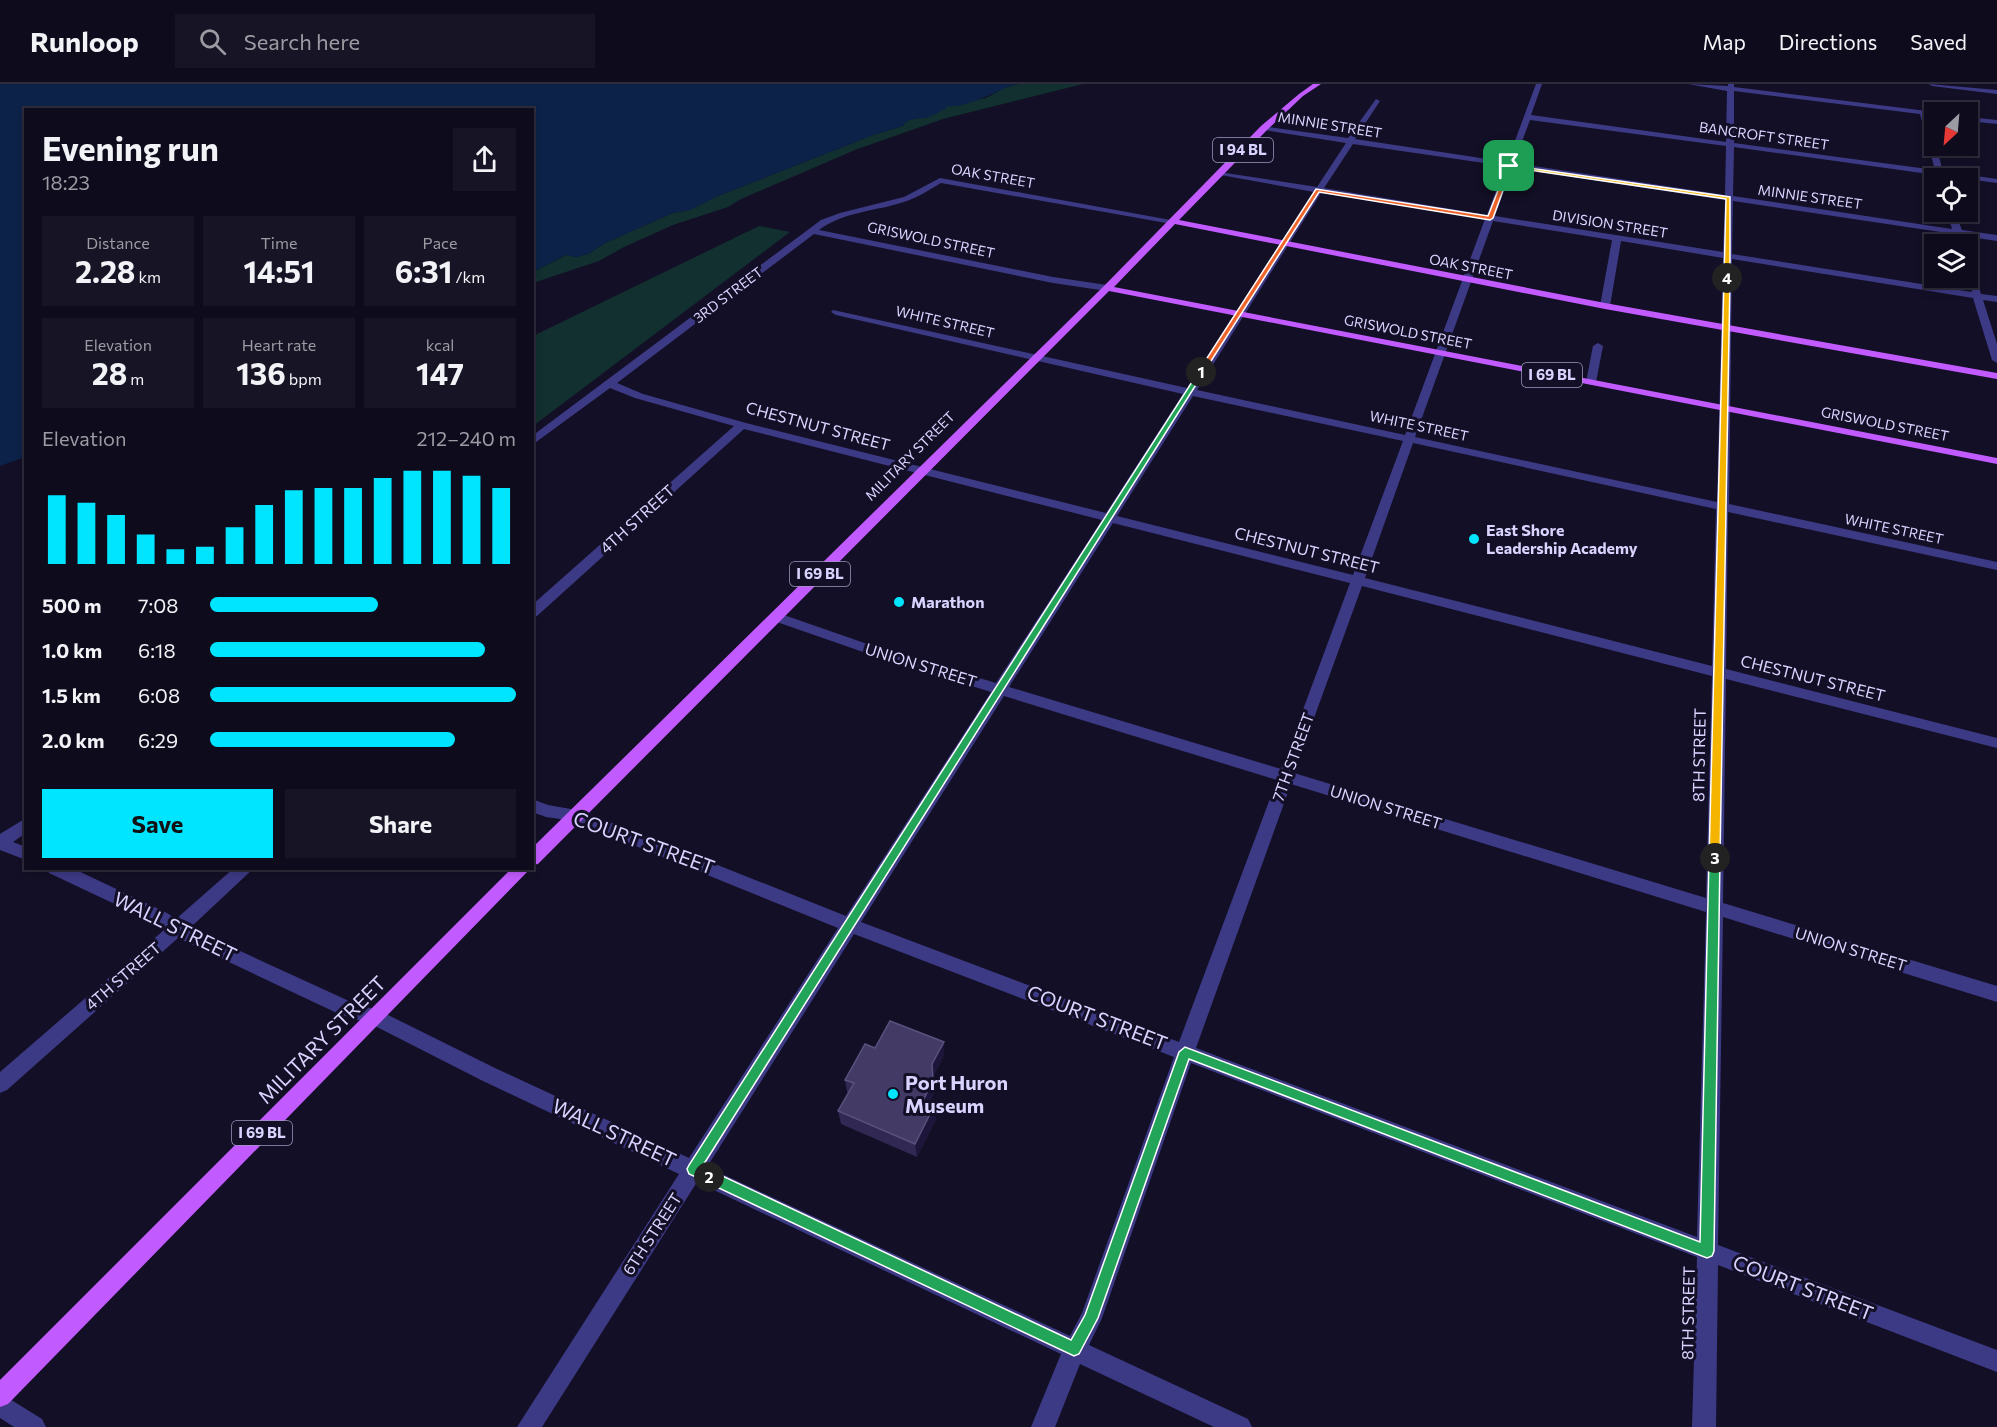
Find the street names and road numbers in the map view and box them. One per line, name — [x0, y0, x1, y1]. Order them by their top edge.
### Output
street label: MINNIE STREET — [1277, 108, 1383, 141]
street label: BANCROFT STREET — [1698, 118, 1830, 153]
road number: I 94 BL — [1213, 138, 1273, 162]
street label: OAK STREET — [950, 160, 1036, 191]
street label: MINNIE STREET — [1757, 181, 1863, 212]
street label: DIVISION STREET — [1551, 206, 1669, 241]
street label: GRISWOLD STREET — [866, 218, 996, 261]
street label: OAK STREET — [1428, 250, 1514, 283]
street label: 3RD STREET — [690, 263, 766, 326]
street label: WHITE STREET — [894, 302, 996, 341]
street label: GRISWOLD STREET — [1343, 311, 1473, 352]
road number: I 69 BL — [1522, 363, 1582, 387]
street label: CHESTNUT STREET — [744, 397, 892, 454]
street label: GRISWOLD STREET — [1820, 403, 1950, 444]
street label: MILITARY STREET — [861, 407, 958, 504]
street label: WHITE STREET — [1368, 407, 1470, 444]
street label: 4TH STREET — [596, 480, 678, 557]
street label: WHITE STREET — [1843, 510, 1945, 547]
street label: CHESTNUT STREET — [1233, 522, 1381, 577]
road number: I 69 BL — [790, 562, 850, 586]
street label: UNION STREET — [863, 639, 979, 691]
street label: CHESTNUT STREET — [1739, 650, 1887, 705]
street label: 8TH STREET — [1688, 708, 1709, 802]
street label: 7TH STREET — [1268, 710, 1317, 804]
street label: UNION STREET — [1328, 781, 1444, 833]
street label: COURT STREET — [570, 805, 718, 879]
street label: WALL STREET — [110, 886, 241, 966]
street label: UNION STREET — [1793, 923, 1909, 975]
street label: 4TH STREET — [81, 938, 164, 1014]
street label: MILITARY STREET — [252, 970, 390, 1108]
street label: COURT STREET — [1024, 979, 1171, 1055]
street label: WALL STREET — [549, 1093, 680, 1171]
road number: I 69 BL — [232, 1121, 292, 1145]
street label: 6TH STREET — [618, 1189, 685, 1278]
street label: COURT STREET — [1730, 1249, 1877, 1325]
street label: 8TH STREET — [1677, 1266, 1698, 1360]

